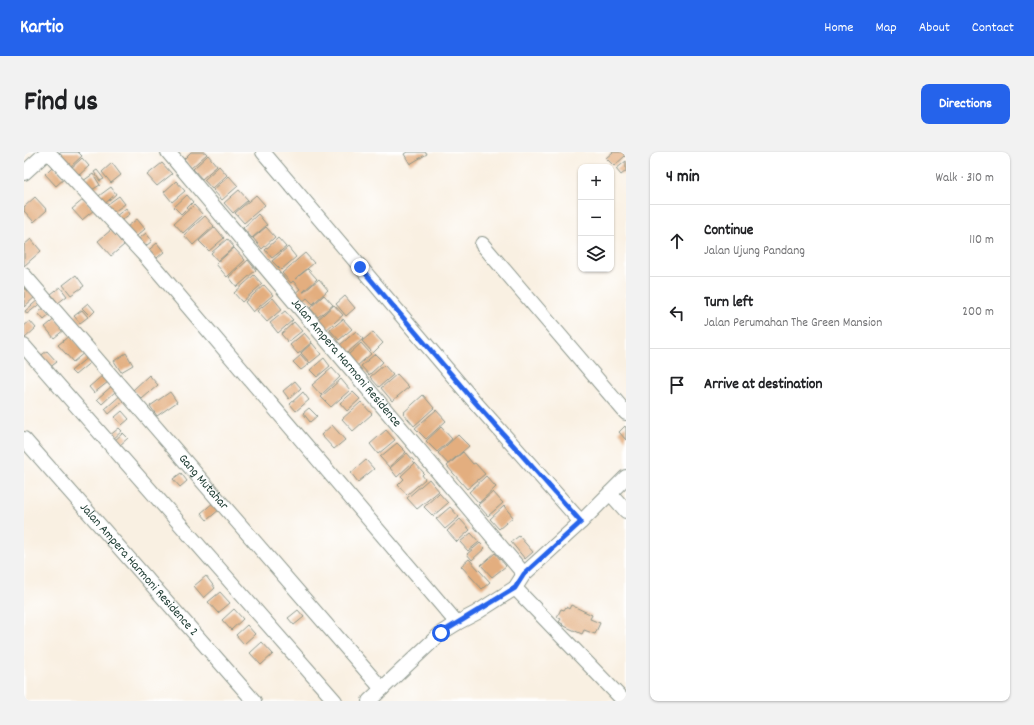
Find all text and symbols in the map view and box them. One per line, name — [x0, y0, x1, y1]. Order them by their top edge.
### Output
text: Kartio — [20, 15, 64, 42]
text: Home — [824, 18, 853, 38]
text: Map — [875, 18, 897, 38]
text: About — [919, 18, 950, 38]
text: Contact — [972, 18, 1014, 38]
text: Find us — [24, 84, 98, 124]
button: Directions — [921, 84, 1010, 124]
map controls — [578, 164, 614, 272]
button: + — [578, 164, 614, 200]
text: 4 min — [666, 166, 700, 190]
text: Walk · 310 m — [935, 169, 994, 188]
button: − — [578, 200, 614, 236]
text: Continue — [704, 220, 753, 242]
icon: ahead — [666, 230, 688, 252]
text: 110 m — [969, 231, 994, 250]
button: layers — [578, 236, 614, 272]
text: Jalan Ujung Pandang — [704, 242, 805, 261]
route end — [351, 258, 369, 276]
text: Turn left — [704, 292, 753, 314]
street label: Jalan Ampera Harmoni Residence — [286, 294, 406, 432]
icon: left — [666, 302, 688, 324]
text: 200 m — [962, 303, 994, 322]
text: Jalan Perumahan The Green Mansion — [704, 314, 882, 333]
icon: arrive — [666, 374, 688, 396]
text: Arrive at destination — [704, 374, 822, 396]
street label: Gang Mutahar — [174, 450, 233, 514]
street label: Jalan Ampera Harmoni Residence 2 — [75, 499, 203, 641]
route start — [432, 624, 450, 642]

